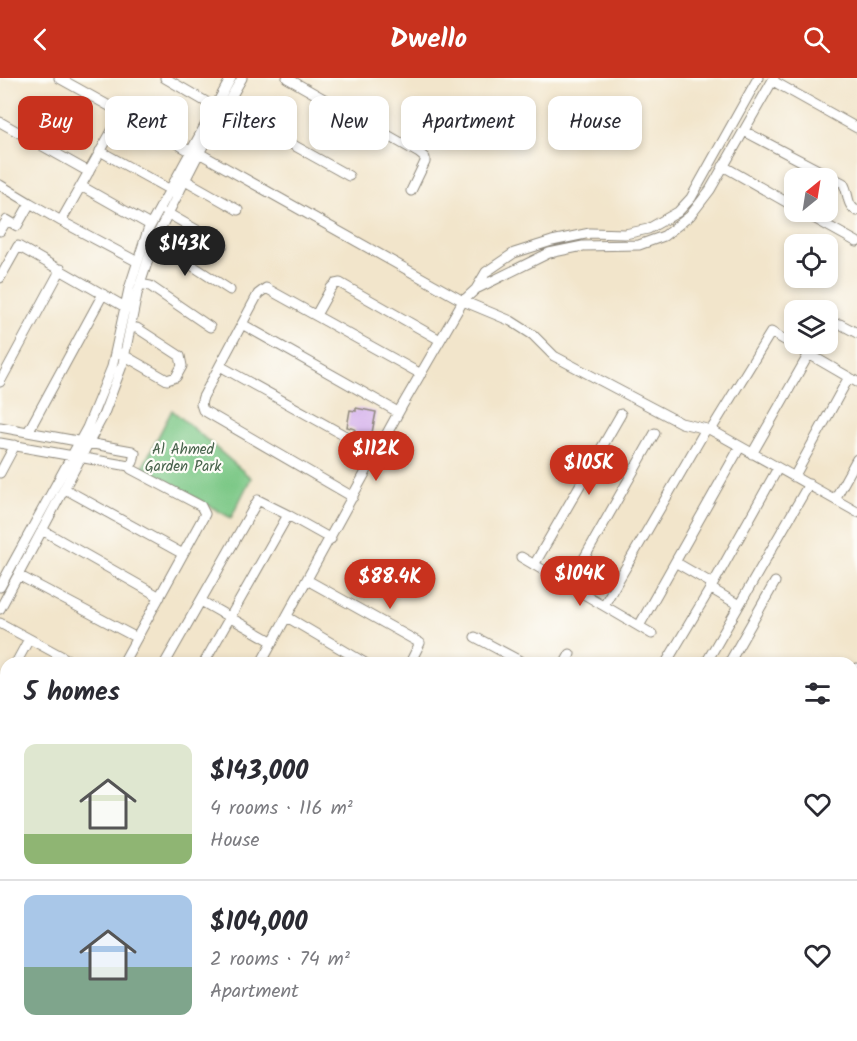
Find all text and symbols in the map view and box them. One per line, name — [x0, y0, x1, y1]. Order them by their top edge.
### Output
text: Dwello — [390, 18, 467, 61]
icon: back — [24, 23, 57, 56]
icon: search — [800, 23, 833, 56]
chip: Buy — [18, 96, 93, 150]
chip: Rent — [105, 96, 188, 150]
chip: Filters — [200, 96, 297, 150]
chip: New — [309, 96, 389, 150]
chip: Apartment — [401, 96, 536, 150]
chip: House — [548, 96, 642, 150]
north arrow — [784, 168, 838, 222]
map controls — [784, 168, 838, 354]
pin: $143K — [143, 226, 227, 277]
text: $143K — [159, 229, 211, 261]
button: locate — [784, 234, 838, 288]
button: layers — [784, 300, 838, 354]
pin: $112K — [334, 431, 418, 482]
text: $112K — [352, 434, 400, 466]
park label: Al Ahmed Garden Park — [145, 438, 222, 479]
pin: $105K — [547, 445, 631, 496]
text: $105K — [564, 448, 614, 480]
pin: $104K — [538, 556, 622, 607]
pin: $88.4K — [341, 559, 439, 610]
text: $104K — [554, 559, 606, 591]
text: $88.4K — [358, 562, 422, 594]
text: 5 homes — [24, 672, 120, 714]
icon: filters — [801, 677, 834, 710]
text: $143,000 — [210, 751, 308, 793]
icon: home — [72, 768, 144, 840]
icon: heart — [801, 788, 834, 821]
text: 4 rooms · 116 m² — [210, 793, 353, 825]
text: House — [210, 825, 260, 857]
text: $104,000 — [210, 902, 308, 944]
icon: home — [72, 919, 144, 991]
icon: heart — [801, 939, 834, 972]
text: 2 rooms · 74 m² — [210, 944, 350, 976]
text: Apartment — [210, 976, 299, 1008]

